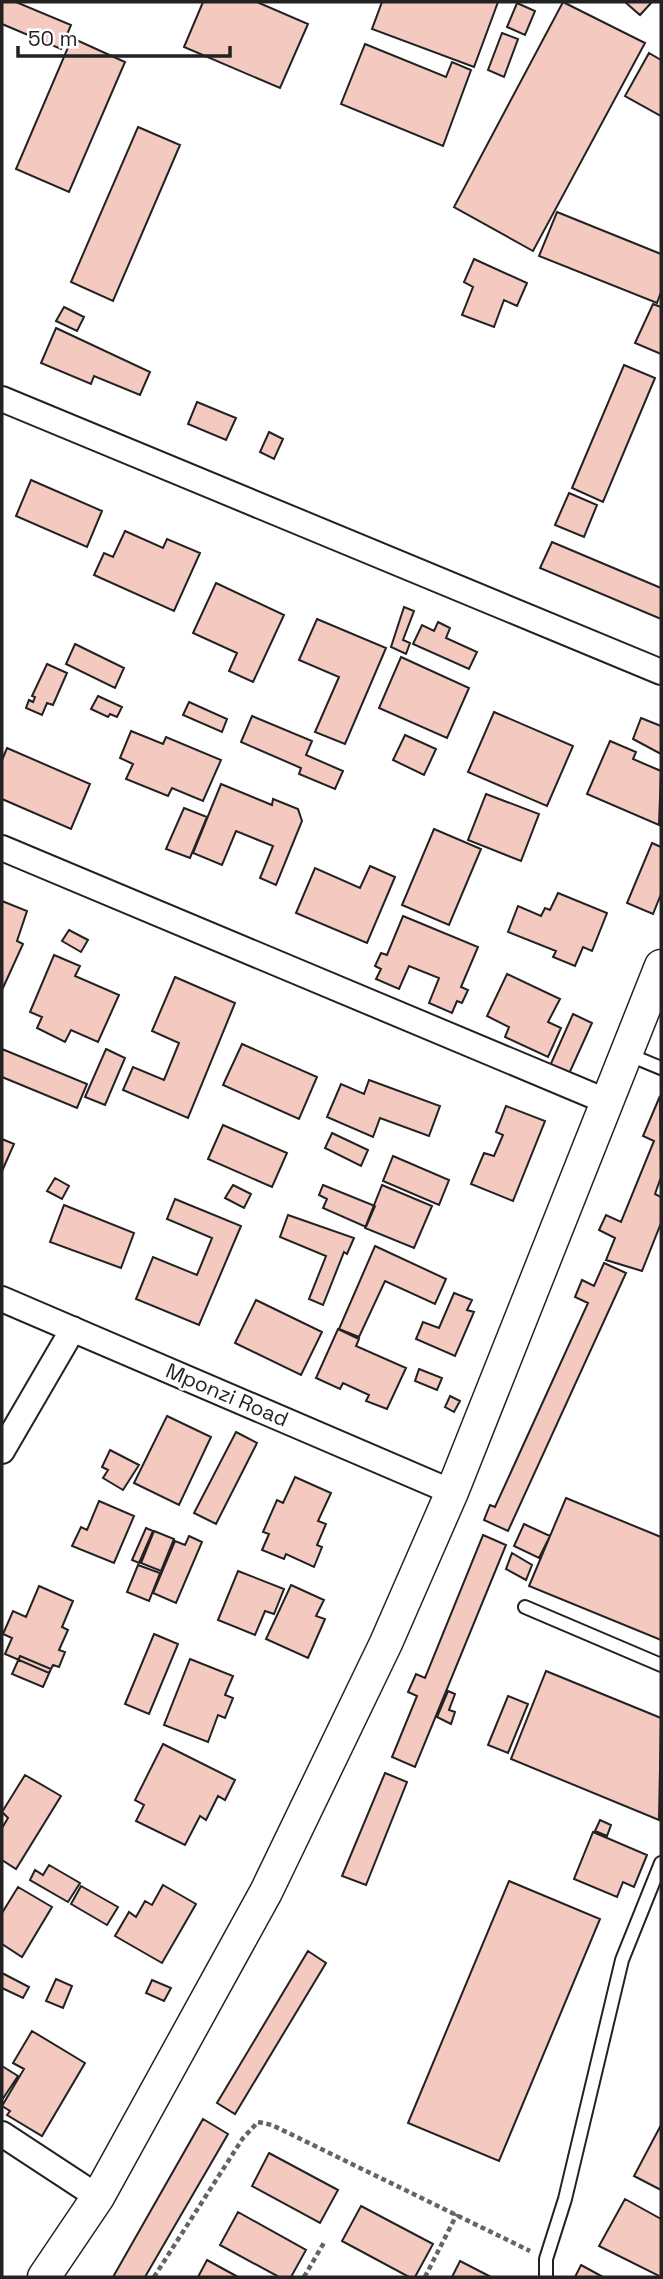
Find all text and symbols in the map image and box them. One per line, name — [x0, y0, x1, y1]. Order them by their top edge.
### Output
scale bar — [18, 14, 229, 58]
text: 50 m — [28, 25, 78, 52]
street label: Mponzi Road — [162, 1357, 293, 1432]

